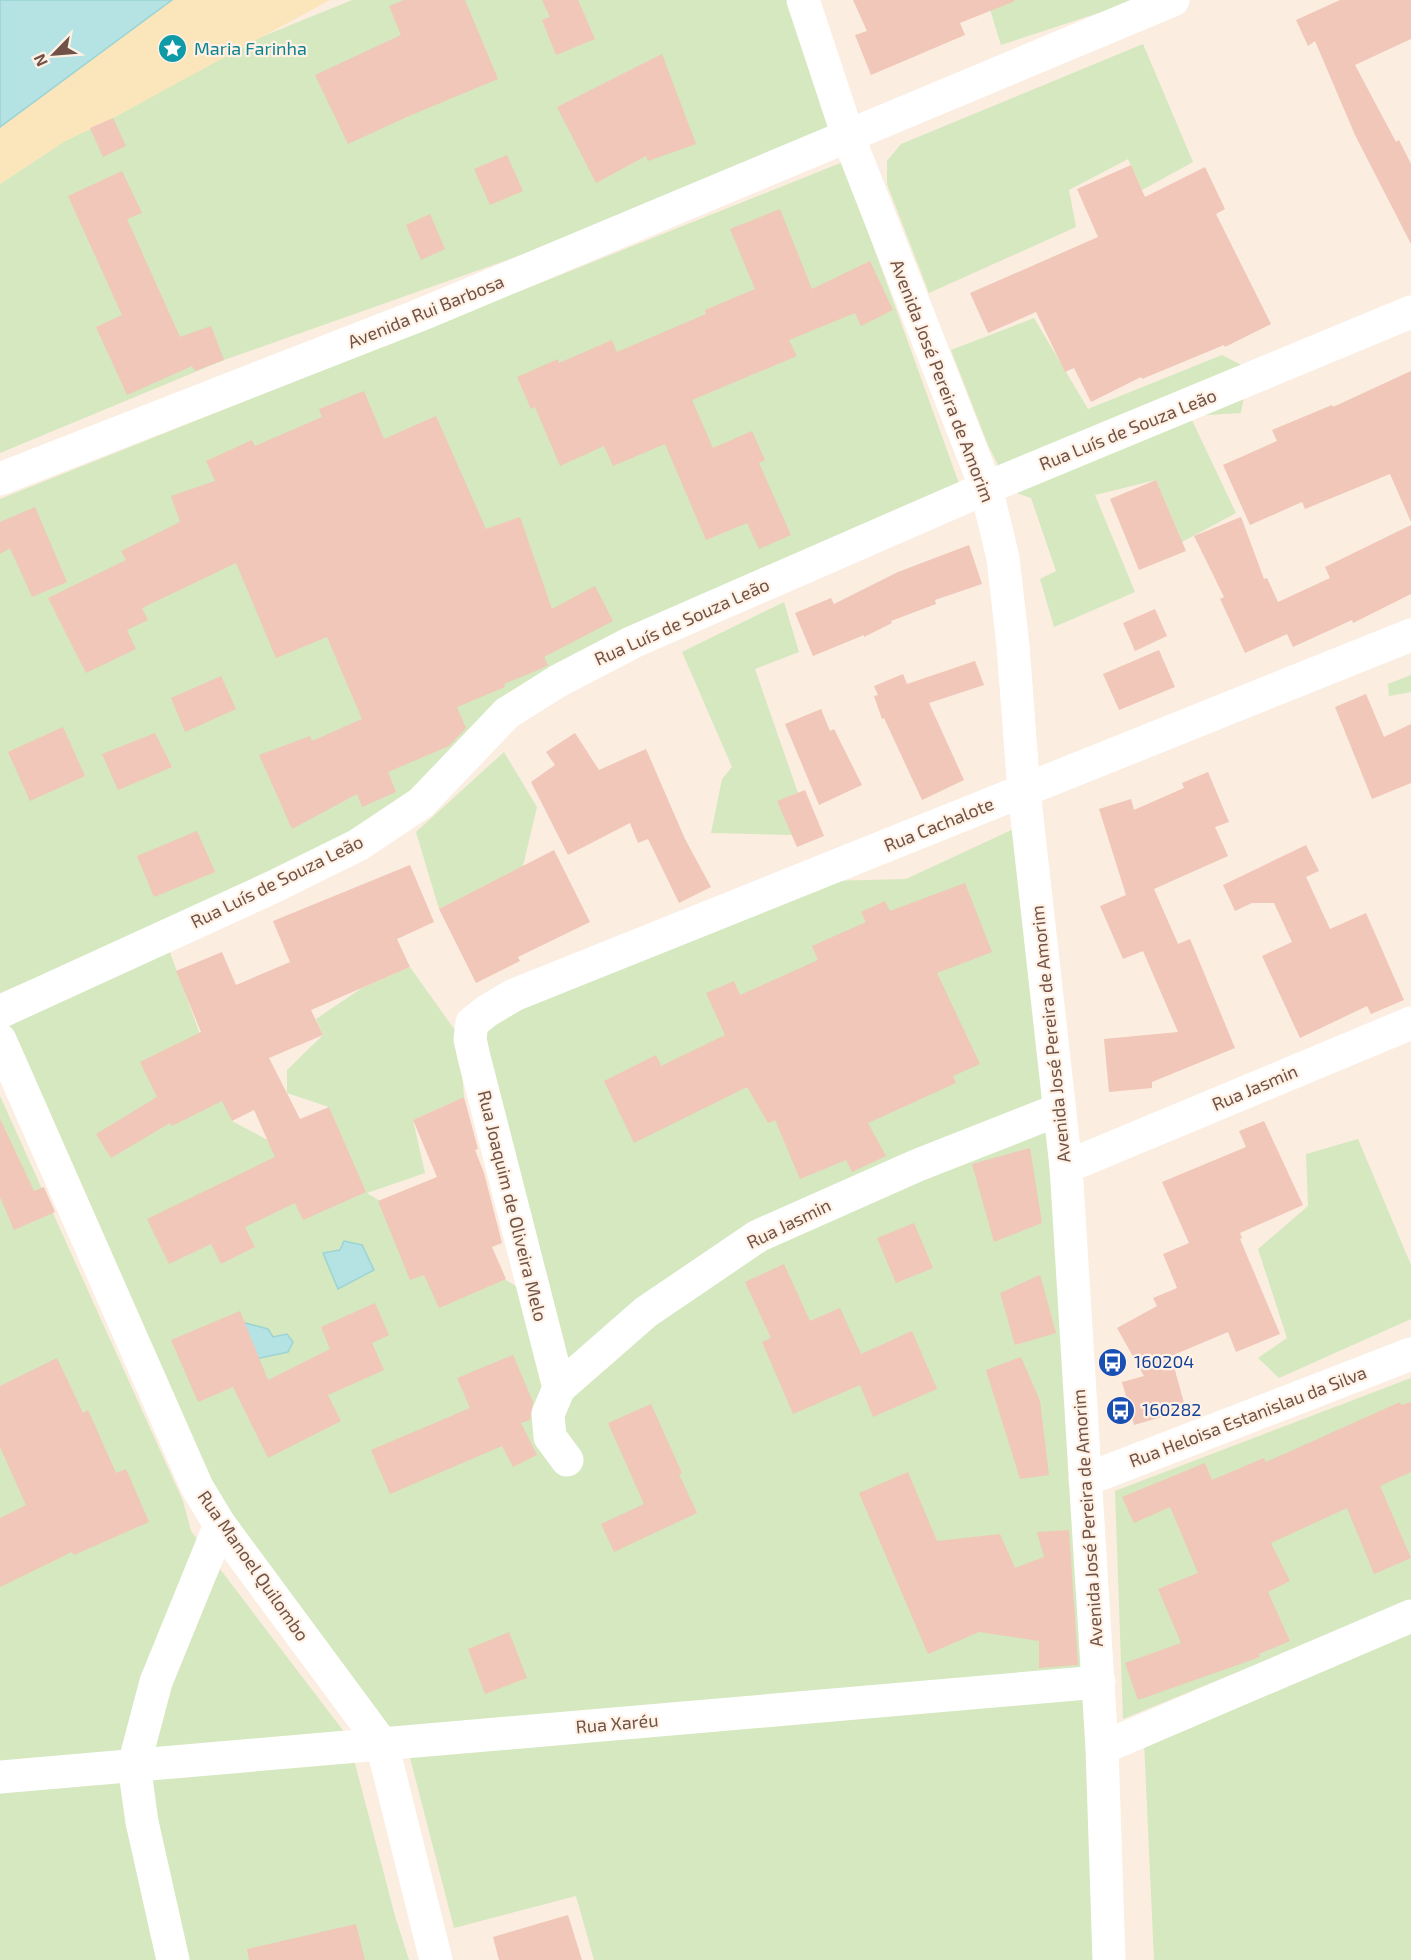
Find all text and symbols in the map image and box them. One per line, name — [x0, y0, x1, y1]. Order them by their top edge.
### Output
north arrow — [24, 24, 84, 84]
place icon: Maria Farinha — [157, 33, 189, 65]
place label: Maria Farinha — [194, 37, 307, 59]
text: N — [29, 51, 51, 70]
street label: Avenida José Pereira de Amorim — [886, 256, 1000, 505]
street label: Avenida Rui Barbosa — [344, 270, 507, 352]
street label: Rua Luís de Souza Leão — [1036, 383, 1219, 475]
street label: Rua Luís de Souza Leão — [591, 573, 772, 670]
street label: Rua Cachalote — [880, 792, 997, 856]
street label: Rua Luís de Souza Leão — [187, 830, 366, 932]
street label: Avenida José Pereira de Amorim — [1026, 904, 1074, 1164]
street label: Rua Jasmin — [1209, 1059, 1301, 1115]
street label: Rua Joaquim de Oliveira Melo — [474, 1088, 552, 1324]
street label: Rua Jasmin — [743, 1193, 834, 1253]
bus stop icon: 160204 — [1097, 1346, 1129, 1378]
place label: 160204 — [1134, 1350, 1194, 1372]
street label: Rua Heloisa Estanislau da Silva — [1126, 1361, 1370, 1472]
street label: Avenida José Pereira de Amorim — [1067, 1388, 1107, 1648]
bus stop icon: 160282 — [1105, 1394, 1137, 1426]
place label: 160282 — [1142, 1398, 1201, 1420]
street label: Rua Manoel Quilombo — [194, 1486, 314, 1645]
street label: Rua Xaréu — [575, 1708, 659, 1738]

